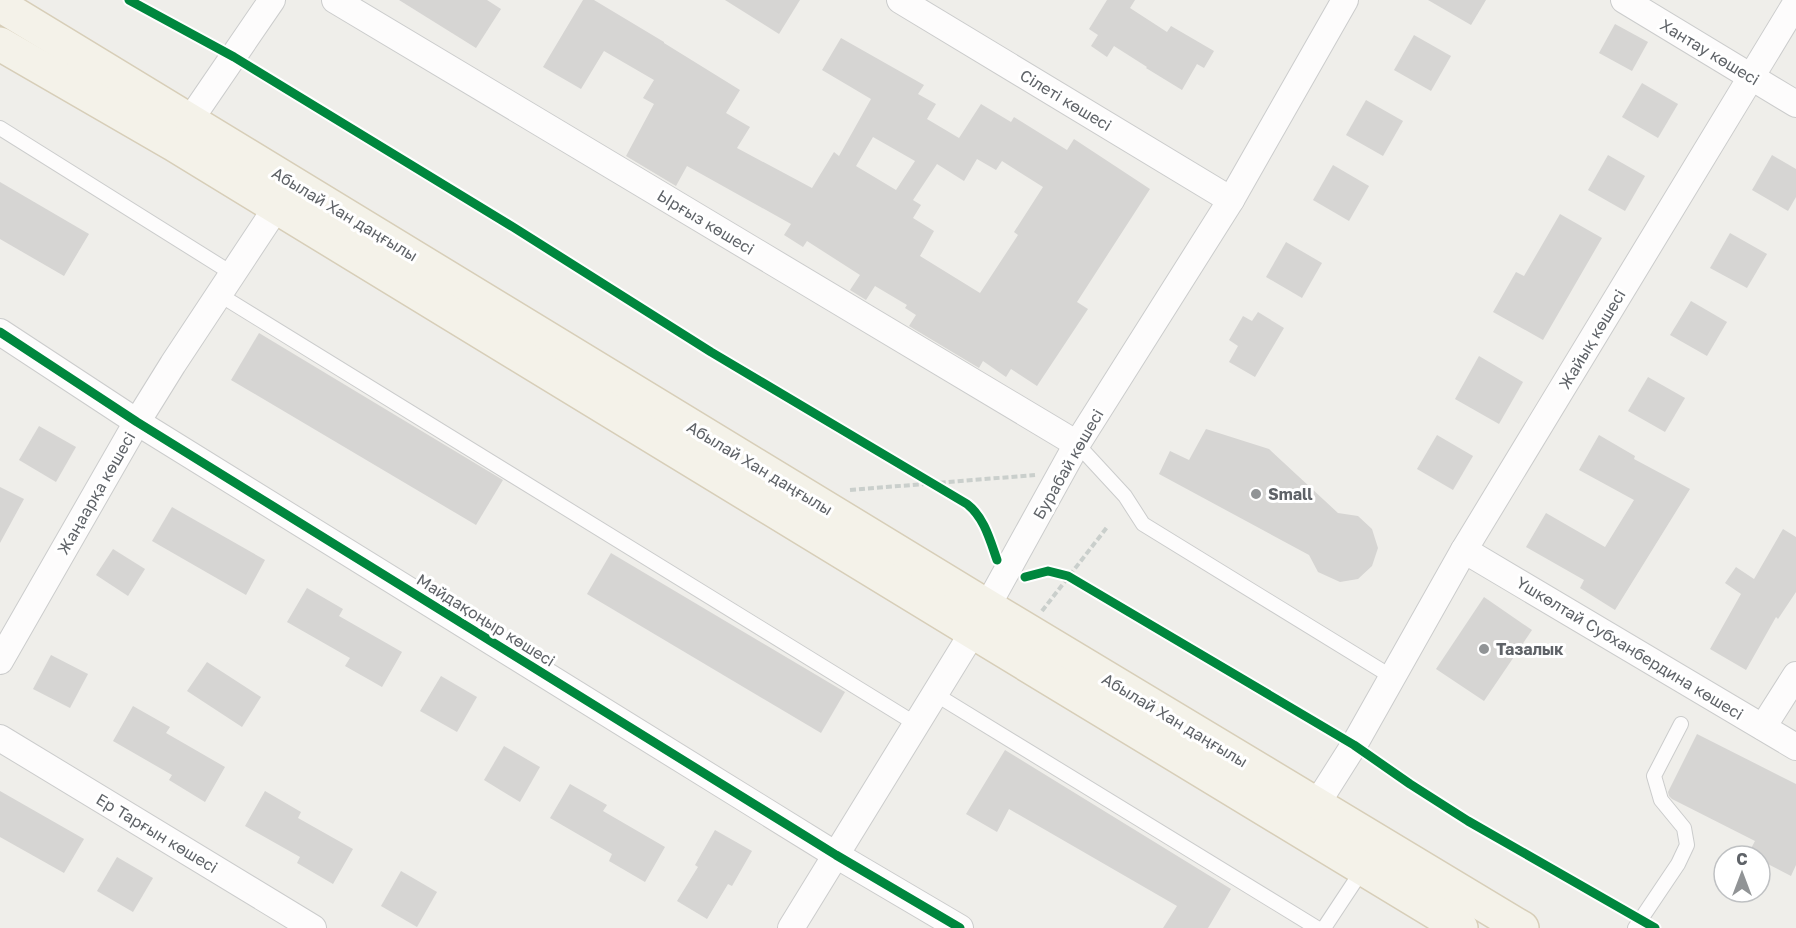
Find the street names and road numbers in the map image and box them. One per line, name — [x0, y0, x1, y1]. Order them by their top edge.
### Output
street label: Хантау көшесі — [1657, 15, 1763, 89]
street label: Сілеті көшесі — [1016, 65, 1116, 135]
street label: Абылай Хан даңғылы — [268, 162, 422, 266]
street label: Ырғыз көшесі — [654, 185, 758, 259]
street label: Жайық көшесі — [1554, 286, 1630, 392]
street label: Бурабай көшесі — [1028, 405, 1108, 523]
street label: Абылай Хан даңғылы — [683, 416, 837, 520]
street label: Жаңаарқа көшесі — [53, 428, 139, 558]
street label: Майдақоңыр көшесі — [413, 569, 559, 671]
street label: Үшкөлтай Субханбердина көшесі — [1513, 572, 1747, 724]
street label: Абылай Хан даңғылы — [1098, 668, 1252, 772]
street label: Ер Тарғын көшесі — [93, 789, 221, 877]

